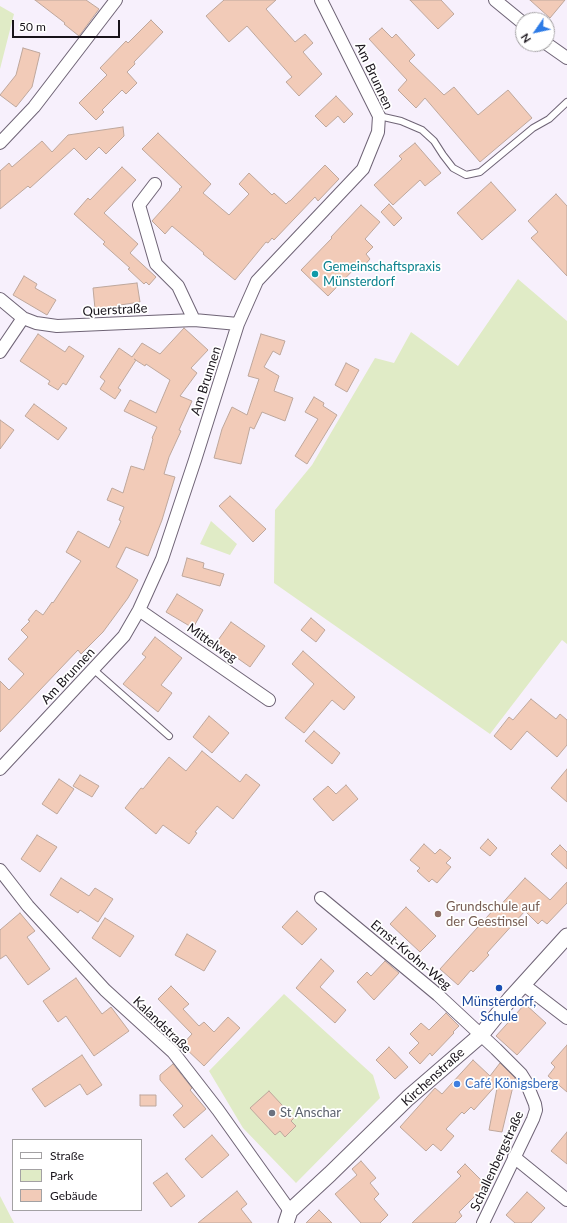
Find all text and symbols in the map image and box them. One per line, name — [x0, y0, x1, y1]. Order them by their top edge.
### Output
scale bar — [14, 12, 122, 38]
north arrow — [515, 12, 555, 52]
text: 50 m — [19, 19, 46, 34]
text: N — [518, 31, 533, 46]
street label: Am Brunnen — [352, 40, 396, 112]
place label: Gemeinschaftspraxis Münsterdorf — [323, 259, 441, 290]
marker: Gemeinschaftspraxis Münsterdorf — [310, 269, 320, 279]
street label: Querstraße — [82, 301, 148, 319]
street label: Am Brunnen — [188, 345, 224, 417]
street label: Mittelweg — [184, 620, 240, 666]
street label: Am Brunnen — [38, 644, 98, 708]
place label: Grundschule auf der Geestinsel — [446, 899, 540, 930]
marker: Grundschule auf der Geestinsel — [433, 909, 443, 919]
street label: Ernst-Krohn-Weg — [368, 917, 454, 993]
marker: Münsterdorf, Schule — [494, 983, 504, 993]
street label: Kalandstraße — [130, 993, 194, 1057]
place label: Münsterdorf, Schule — [462, 994, 536, 1025]
street label: Kirchenstraße — [398, 1045, 468, 1109]
place label: Café Königsberg — [465, 1076, 558, 1092]
marker: Café Königsberg — [452, 1079, 462, 1089]
place label: St Anschar — [280, 1105, 341, 1121]
marker: St Anschar — [267, 1108, 277, 1118]
street label: Schallenbergstraße — [467, 1109, 527, 1213]
legend — [12, 1139, 142, 1211]
text: Straße — [50, 1148, 84, 1163]
text: Park — [50, 1168, 73, 1183]
text: Gebäude — [50, 1188, 97, 1203]

